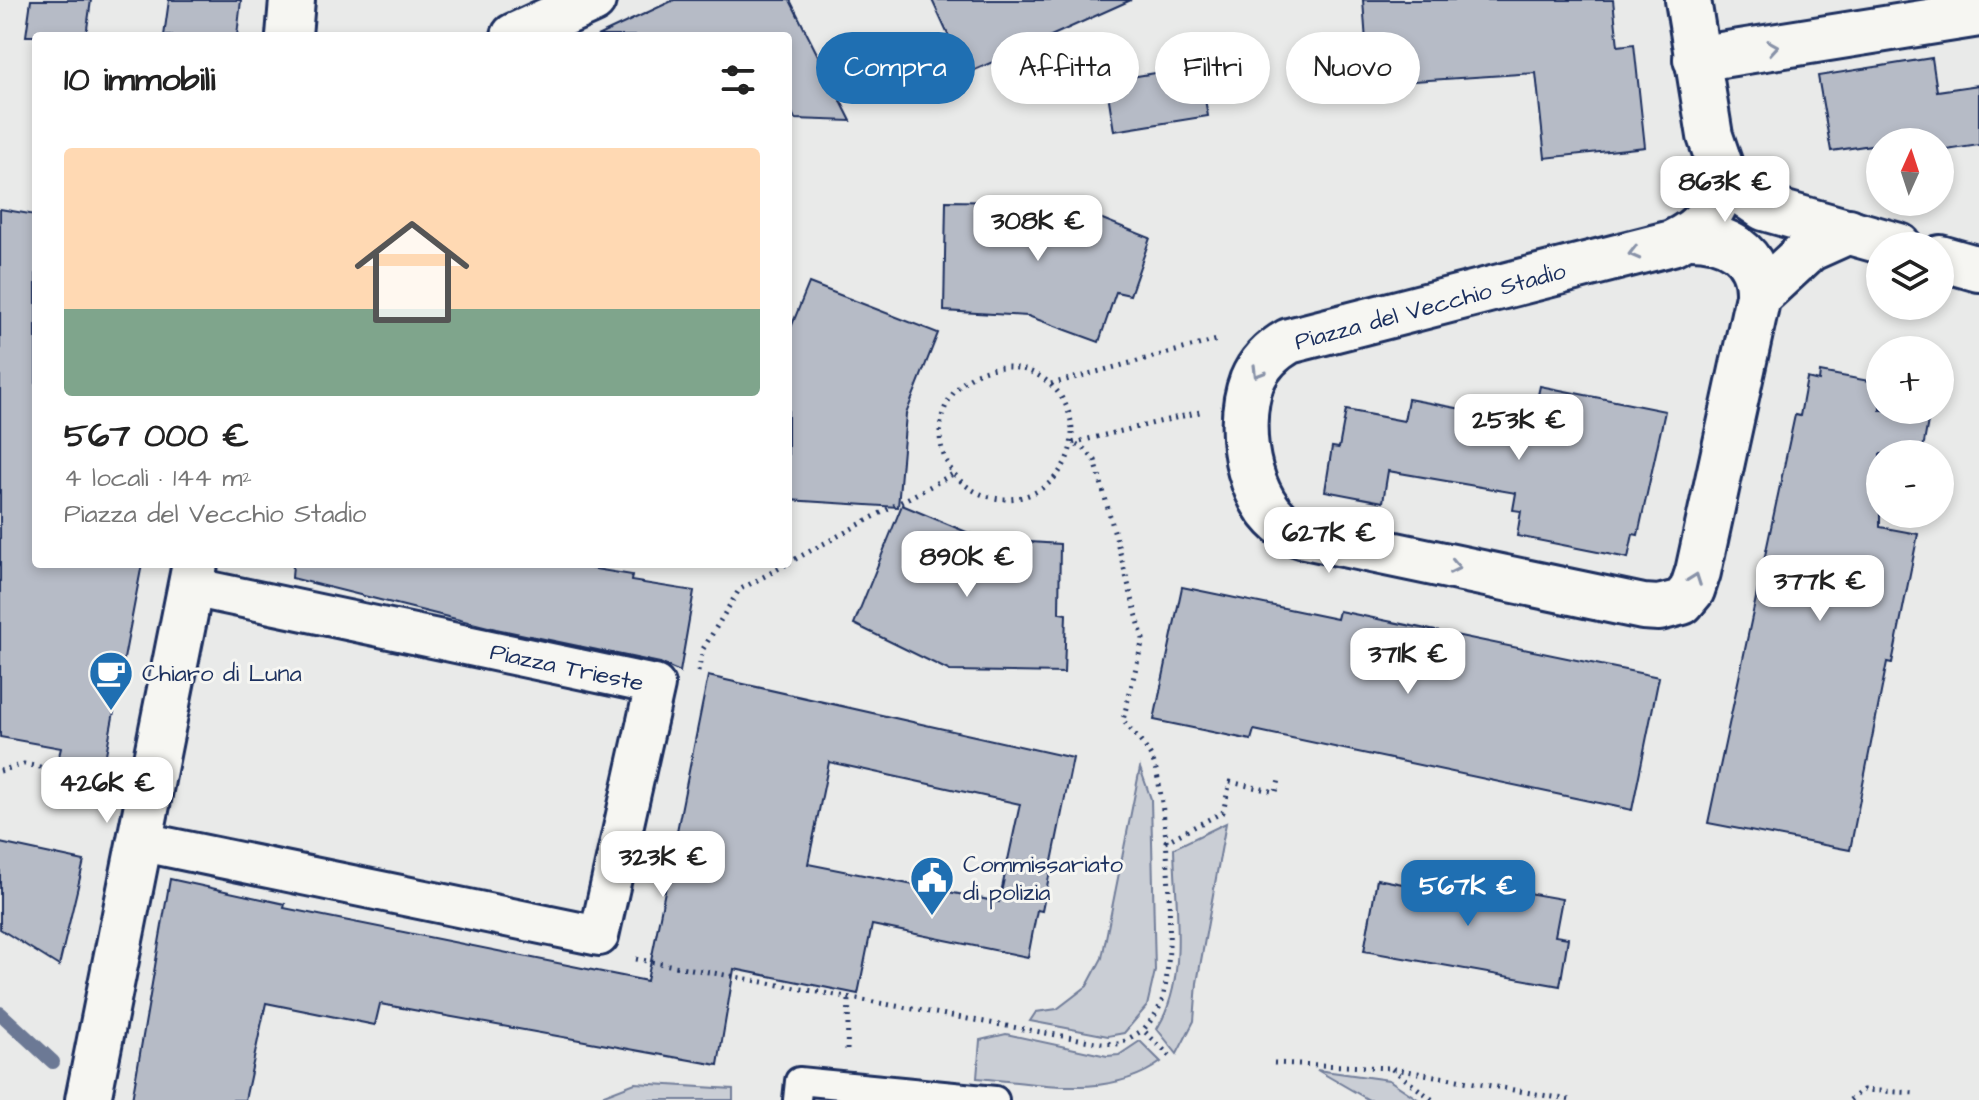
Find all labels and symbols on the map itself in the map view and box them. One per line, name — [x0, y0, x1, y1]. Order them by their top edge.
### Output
one-way arrow — [1766, 39, 1780, 56]
north arrow — [1866, 128, 1954, 216]
pin: 863K € — [1660, 156, 1790, 224]
pin: 308K € — [973, 195, 1103, 263]
one-way arrow — [1627, 244, 1641, 261]
street label: Piazza del Vecchio Stadio — [1291, 254, 1570, 360]
one-way arrow — [1253, 363, 1268, 377]
pin: 253K € — [1454, 394, 1584, 462]
pin: 627K € — [1264, 507, 1394, 575]
pin: 890K € — [902, 531, 1032, 599]
pin: 377K € — [1755, 555, 1885, 623]
one-way arrow — [1447, 558, 1461, 575]
one-way arrow — [1686, 572, 1702, 586]
pin: 371K € — [1343, 628, 1473, 696]
street label: Piazza Trieste — [487, 635, 647, 701]
cafe icon: Chiaro di Luna — [87, 649, 135, 712]
place label: Chiaro di Luna — [142, 657, 302, 691]
pin: 426K € — [42, 757, 172, 825]
pin: 323K € — [598, 831, 728, 899]
place label: Commissariato di polizia — [963, 848, 1124, 910]
public building icon: Commissariato di polizia — [908, 854, 956, 917]
pin: 567K € — [1403, 860, 1533, 928]

